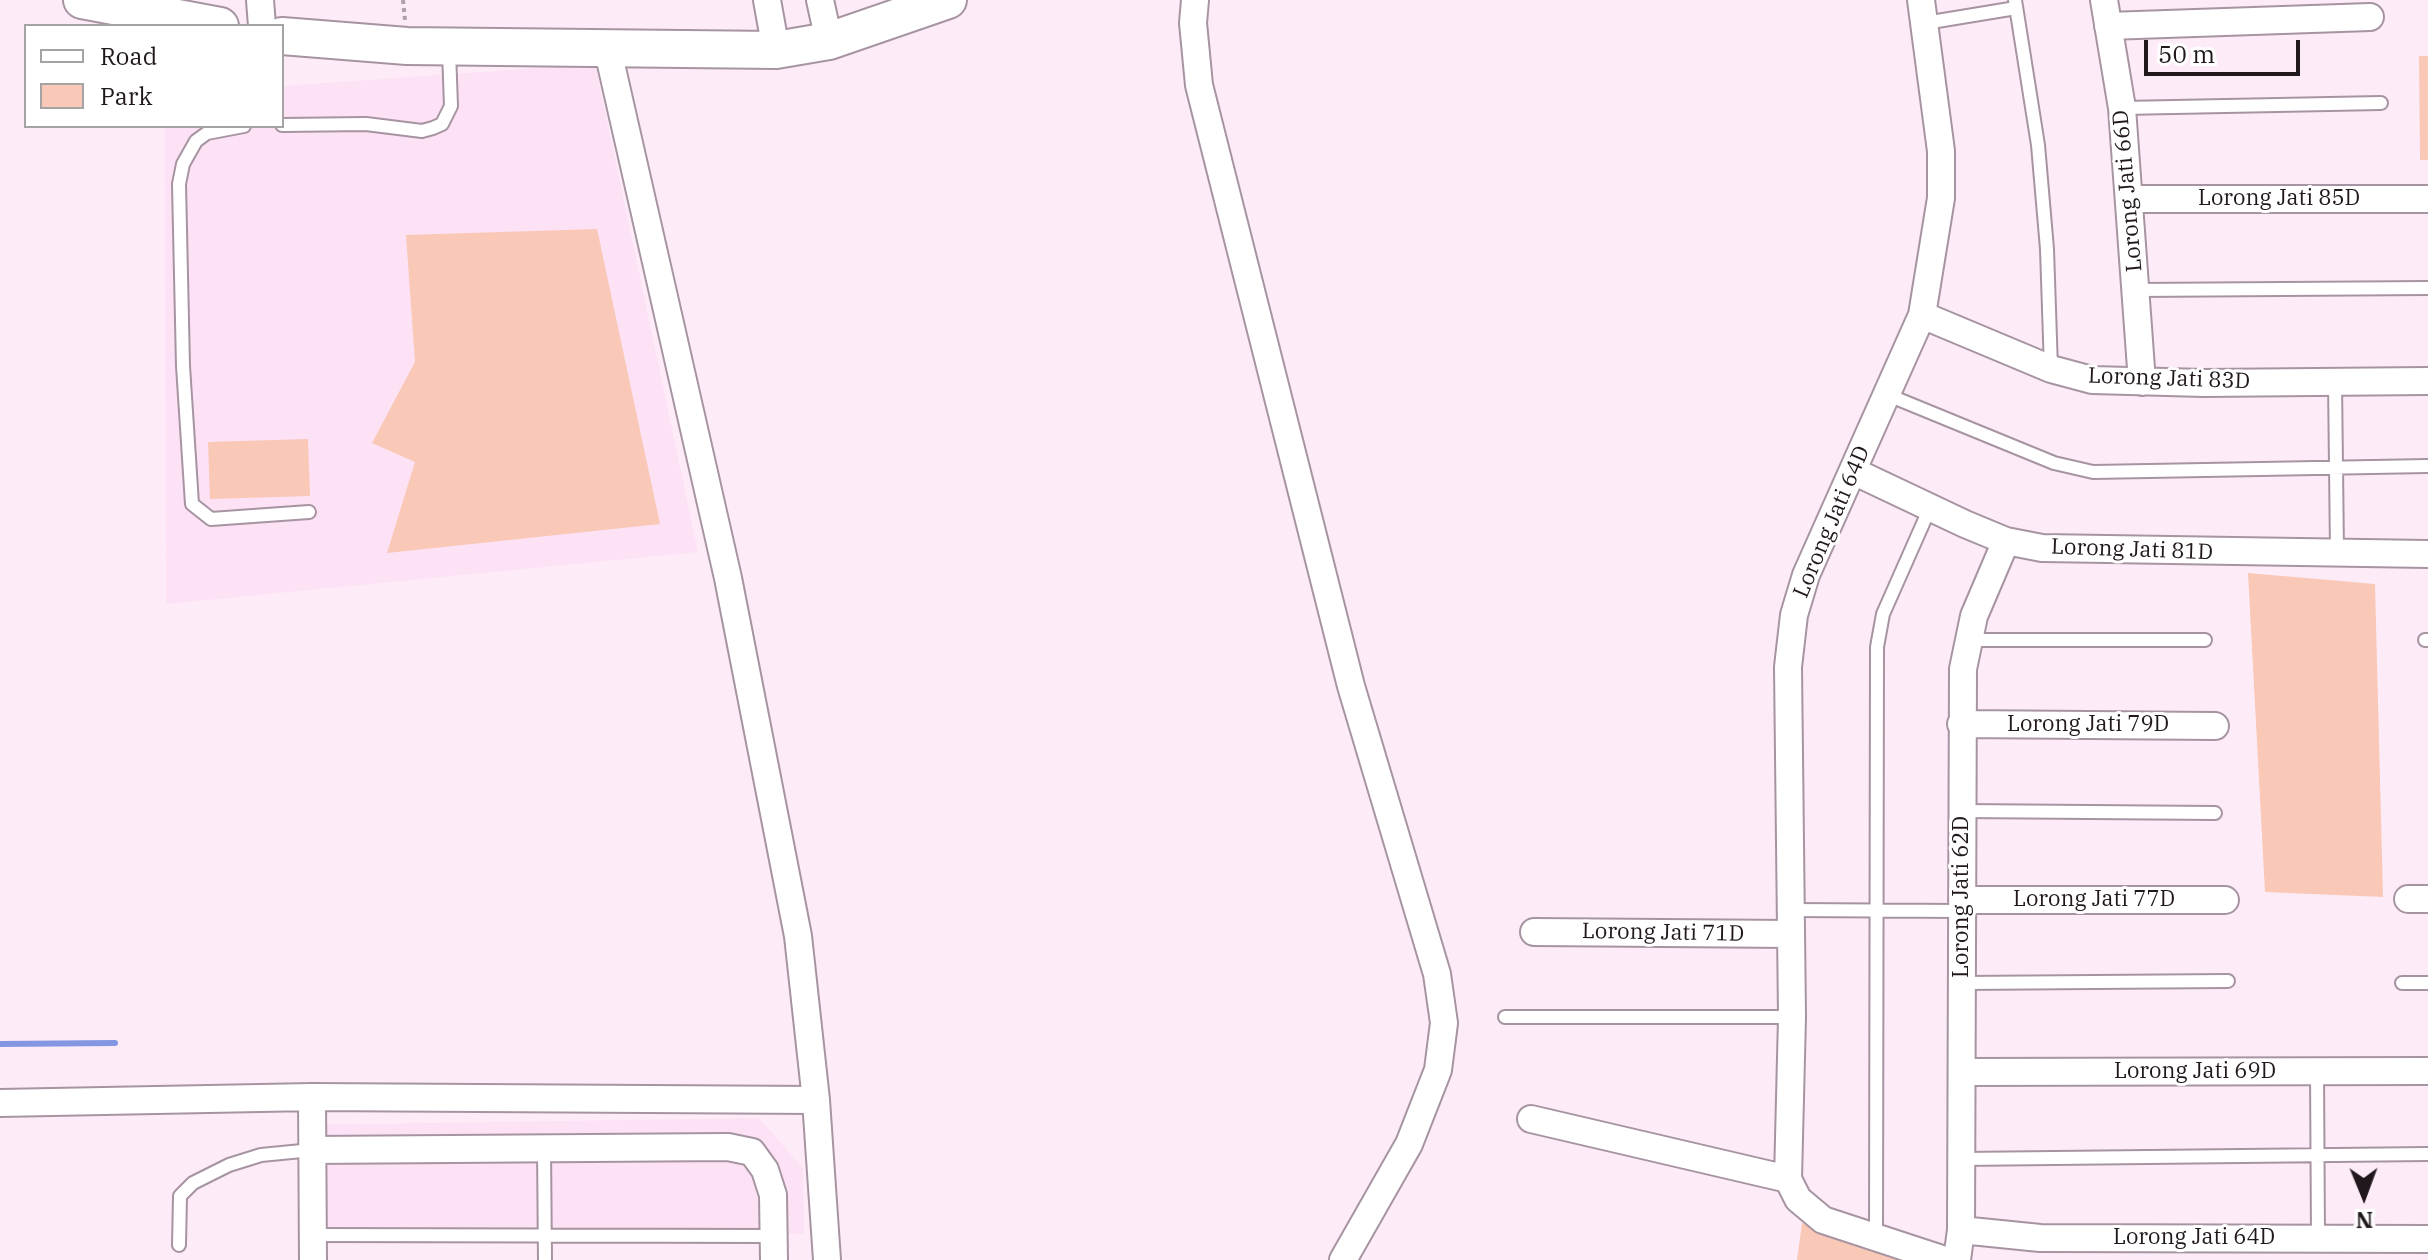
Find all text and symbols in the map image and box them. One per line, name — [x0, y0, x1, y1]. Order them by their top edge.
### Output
legend — [24, 24, 284, 128]
scale bar — [2148, 24, 2304, 74]
text: 50 m — [2158, 38, 2215, 70]
text: Road — [100, 40, 157, 72]
text: Park — [100, 80, 152, 112]
street label: Lorong Jati 66D — [2108, 109, 2148, 273]
street label: Lorong Jati 85D — [2198, 186, 2360, 212]
street label: Lorong Jati 83D — [2087, 363, 2251, 395]
street label: Lorong Jati 64D — [1788, 442, 1876, 602]
street label: Lorong Jati 81D — [2050, 534, 2214, 566]
street label: Lorong Jati 79D — [2007, 712, 2169, 738]
street label: Lorong Jati 62D — [1949, 816, 1975, 978]
street label: Lorong Jati 77D — [2013, 887, 2175, 913]
street label: Lorong Jati 71D — [1582, 918, 1744, 948]
street label: Lorong Jati 69D — [2114, 1059, 2276, 1085]
north arrow — [2324, 1156, 2404, 1236]
text: N — [2355, 1206, 2373, 1235]
street label: Lorong Jati 64D — [2113, 1225, 2275, 1251]

